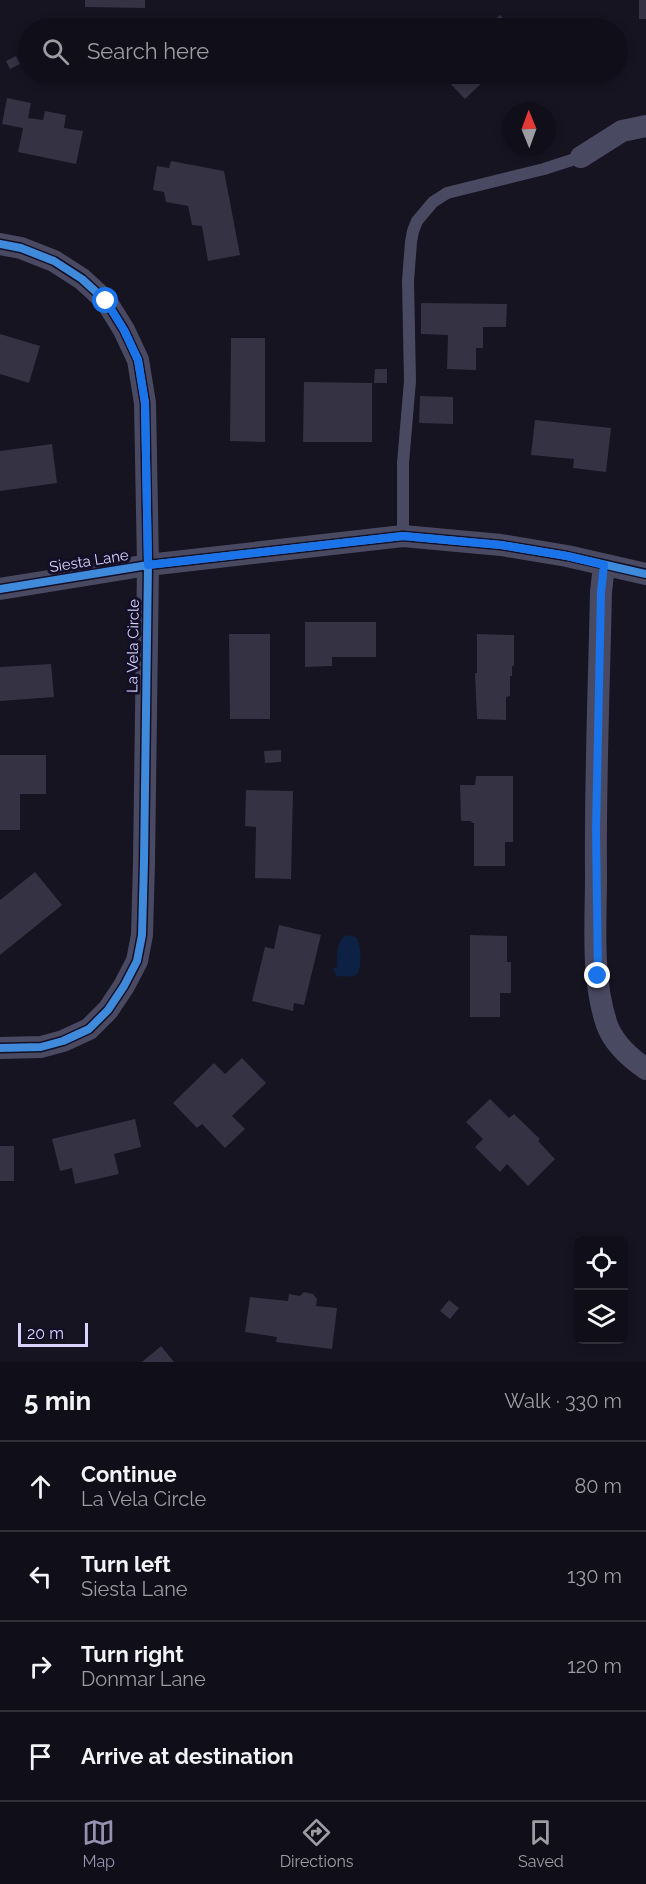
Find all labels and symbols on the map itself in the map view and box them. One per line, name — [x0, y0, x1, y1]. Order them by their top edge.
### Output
north arrow — [502, 102, 556, 156]
route start — [92, 287, 118, 313]
street label: Siesta Lane — [48, 546, 130, 576]
street label: La Vela Circle — [123, 599, 143, 693]
route end — [584, 962, 610, 988]
scale bar — [18, 1320, 88, 1348]

